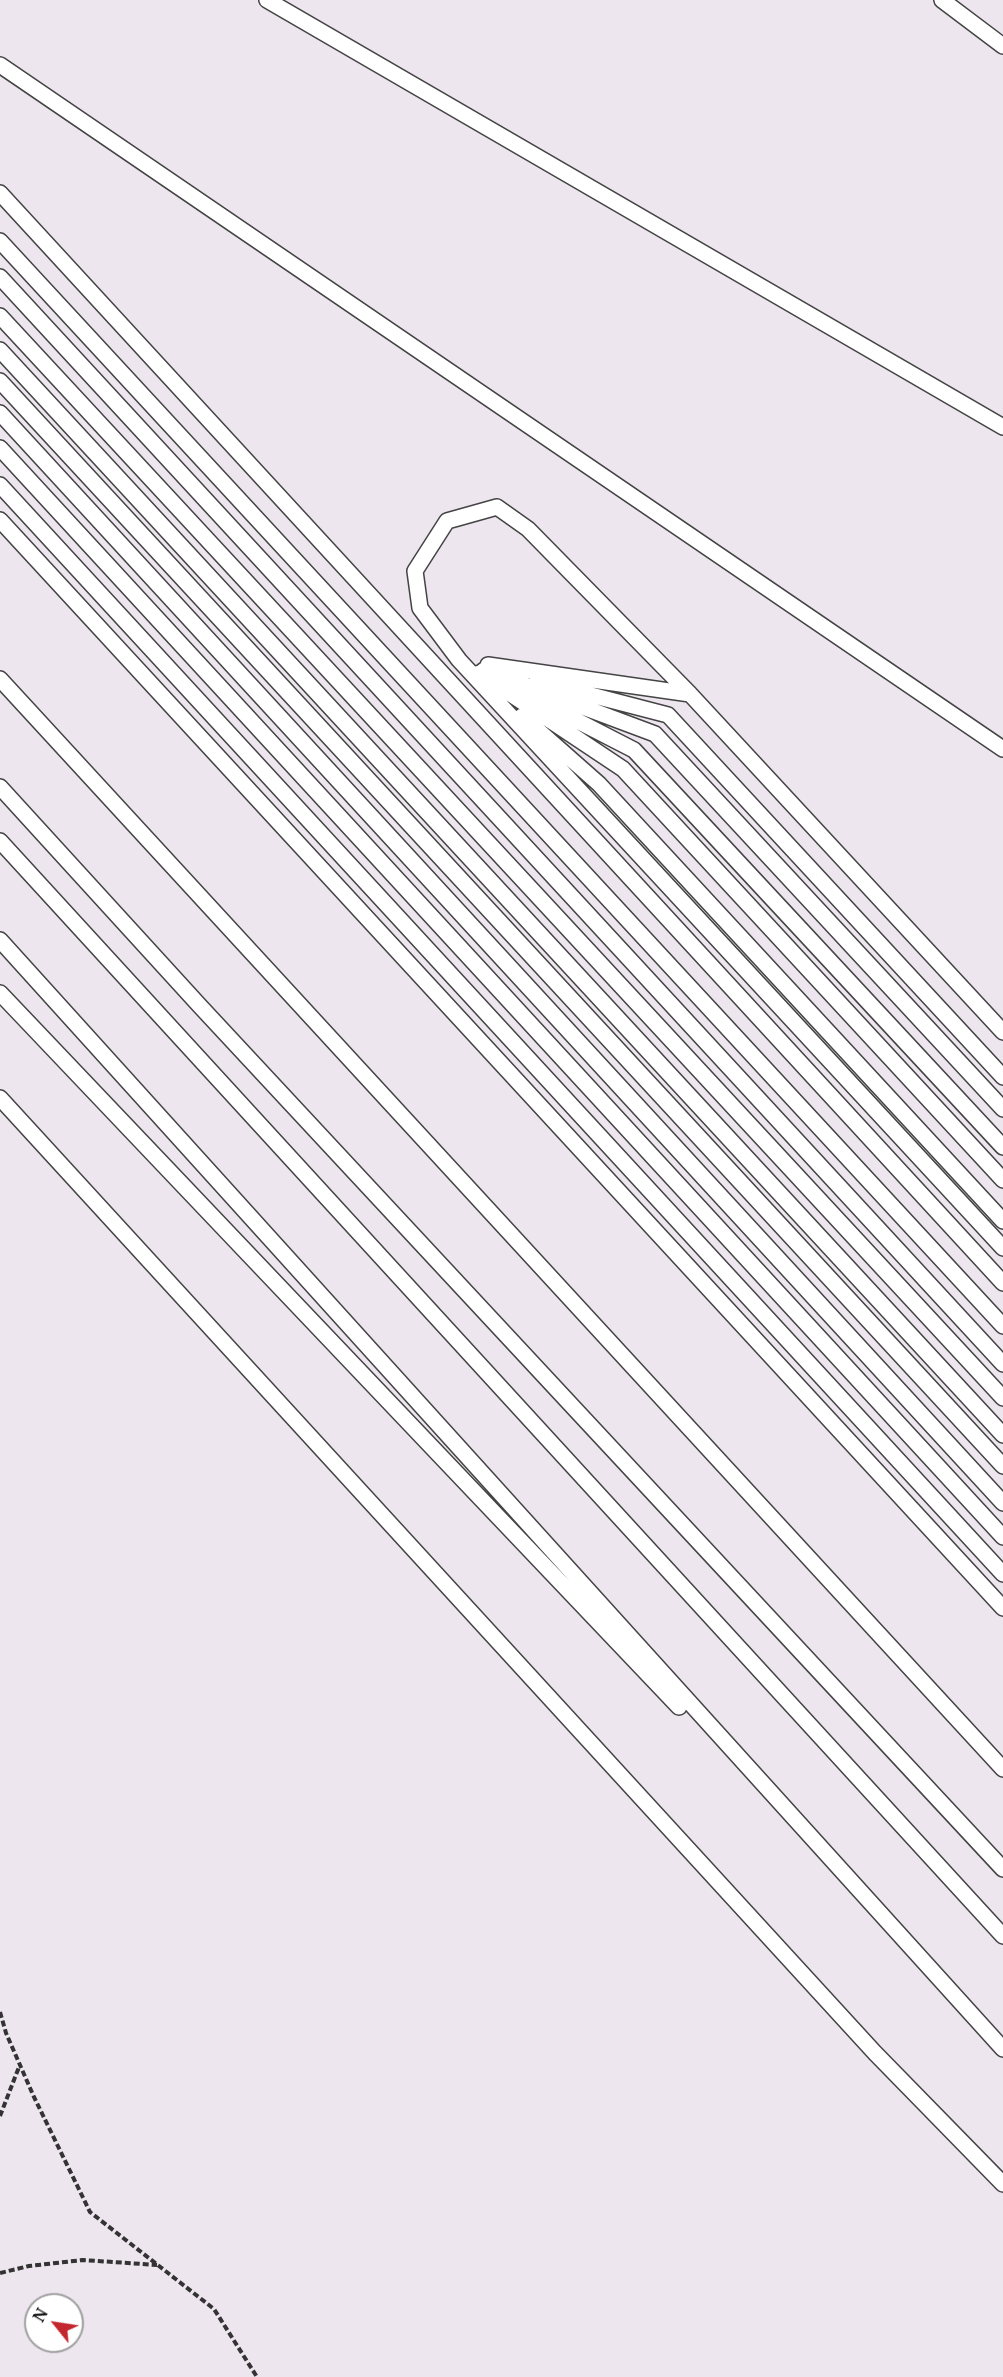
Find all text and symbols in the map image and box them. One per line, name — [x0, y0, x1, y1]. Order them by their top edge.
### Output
north arrow — [24, 2293, 84, 2353]
text: N — [27, 2304, 53, 2326]

